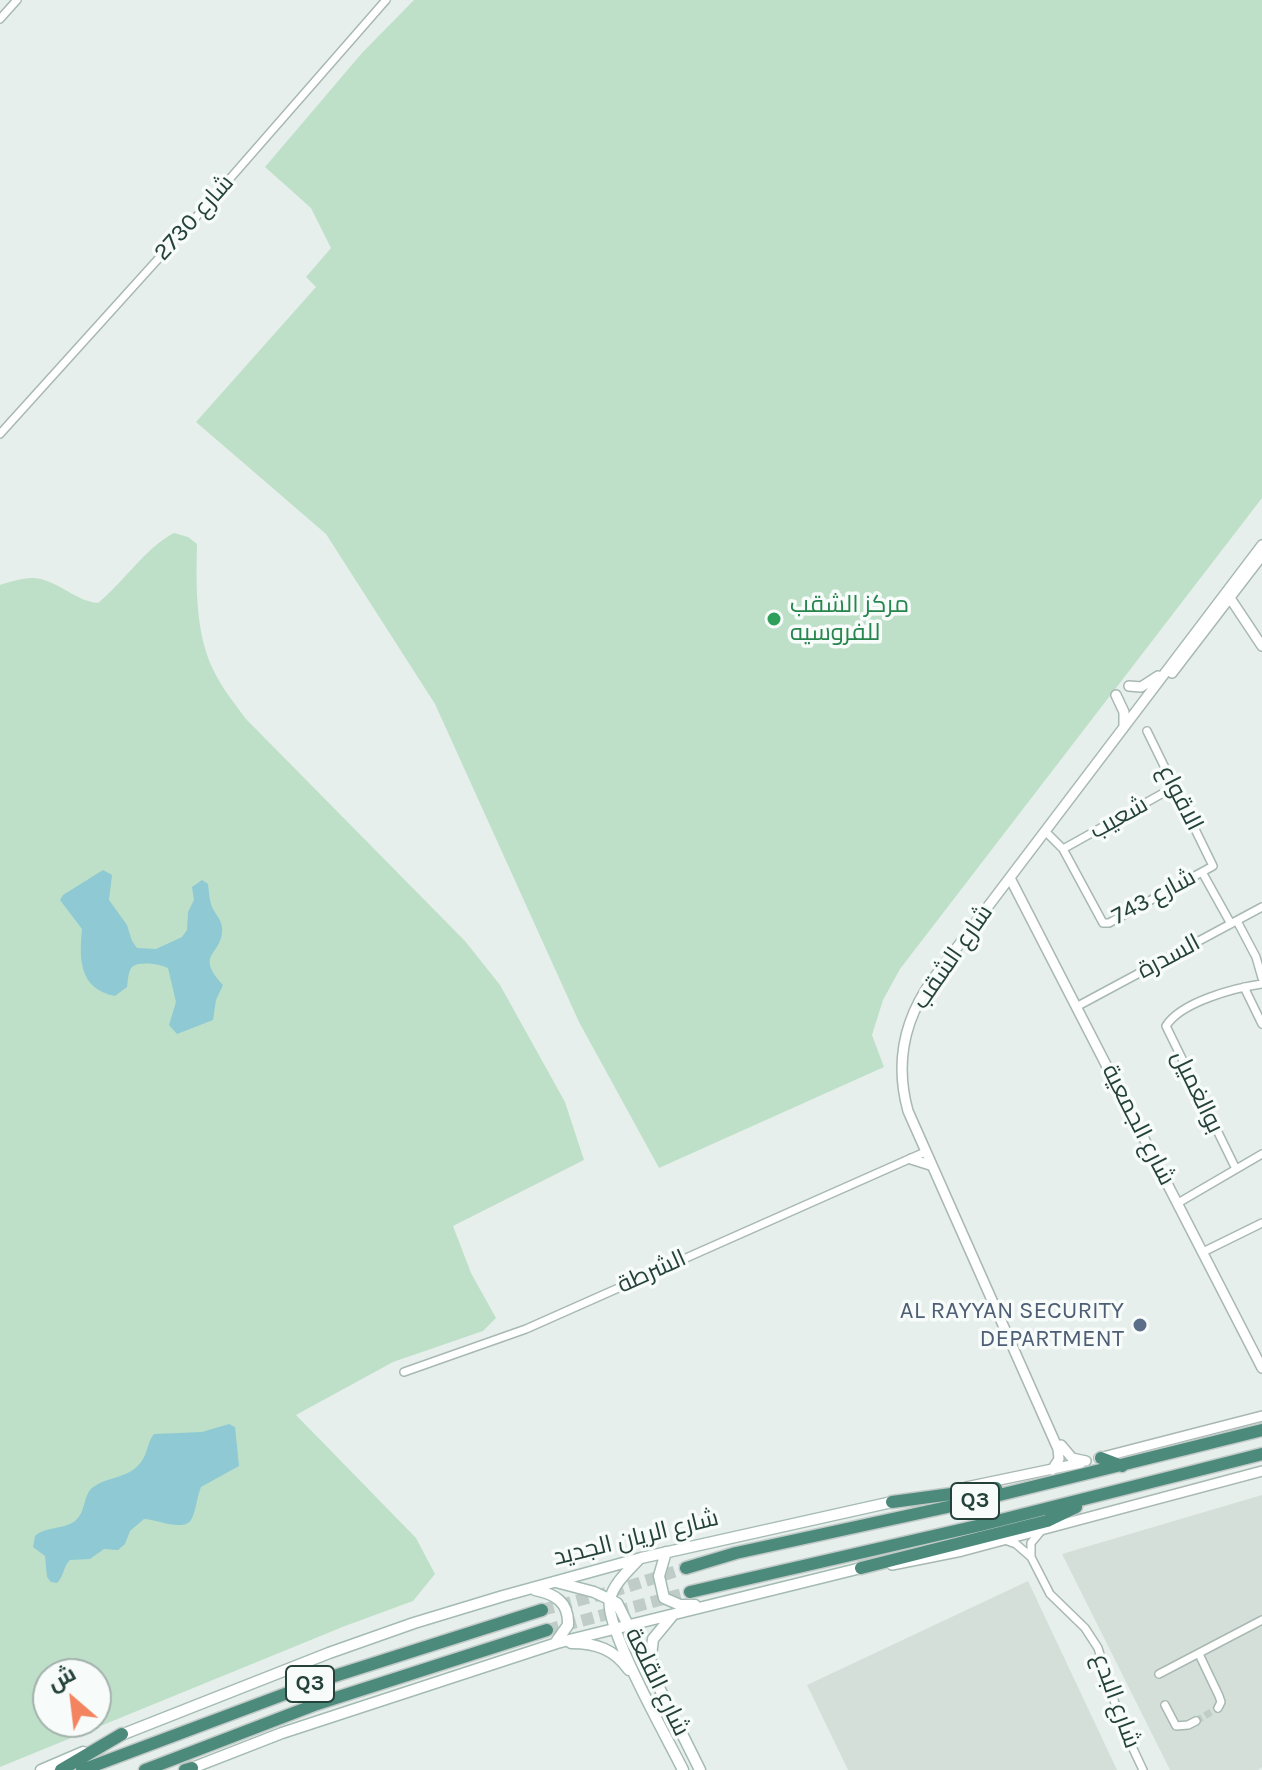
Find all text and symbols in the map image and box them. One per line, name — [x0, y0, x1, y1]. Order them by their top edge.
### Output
street label: شارع 2730 — [148, 169, 240, 267]
place label: مركز الشقب للفروسيه — [790, 591, 909, 647]
marker: مركز الشقب للفروسيه — [765, 610, 783, 628]
street label: الاقواع — [1151, 760, 1209, 836]
street label: شعيب — [1085, 790, 1153, 846]
street label: شارع 743 — [1107, 863, 1201, 931]
street label: شارع الشقب — [907, 899, 999, 1015]
street label: السدرة — [1133, 929, 1205, 985]
street label: بوالغميل — [1165, 1046, 1229, 1138]
street label: شارع الجمعية — [1095, 1060, 1181, 1190]
street label: الشرطة — [613, 1244, 691, 1300]
place label: AL RAYYAN SECURITY DEPARTMENT — [900, 1297, 1124, 1353]
marker: AL RAYYAN SECURITY DEPARTMENT — [1131, 1316, 1149, 1334]
road number: Q3 — [951, 1483, 999, 1519]
street label: شارع الريان الجديد — [550, 1504, 722, 1572]
street label: شارع القلعة — [618, 1623, 696, 1741]
street label: شارع البدع — [1086, 1650, 1146, 1752]
north arrow — [32, 1658, 112, 1738]
text: ش — [43, 1660, 80, 1697]
road number: Q3 — [286, 1666, 334, 1702]

